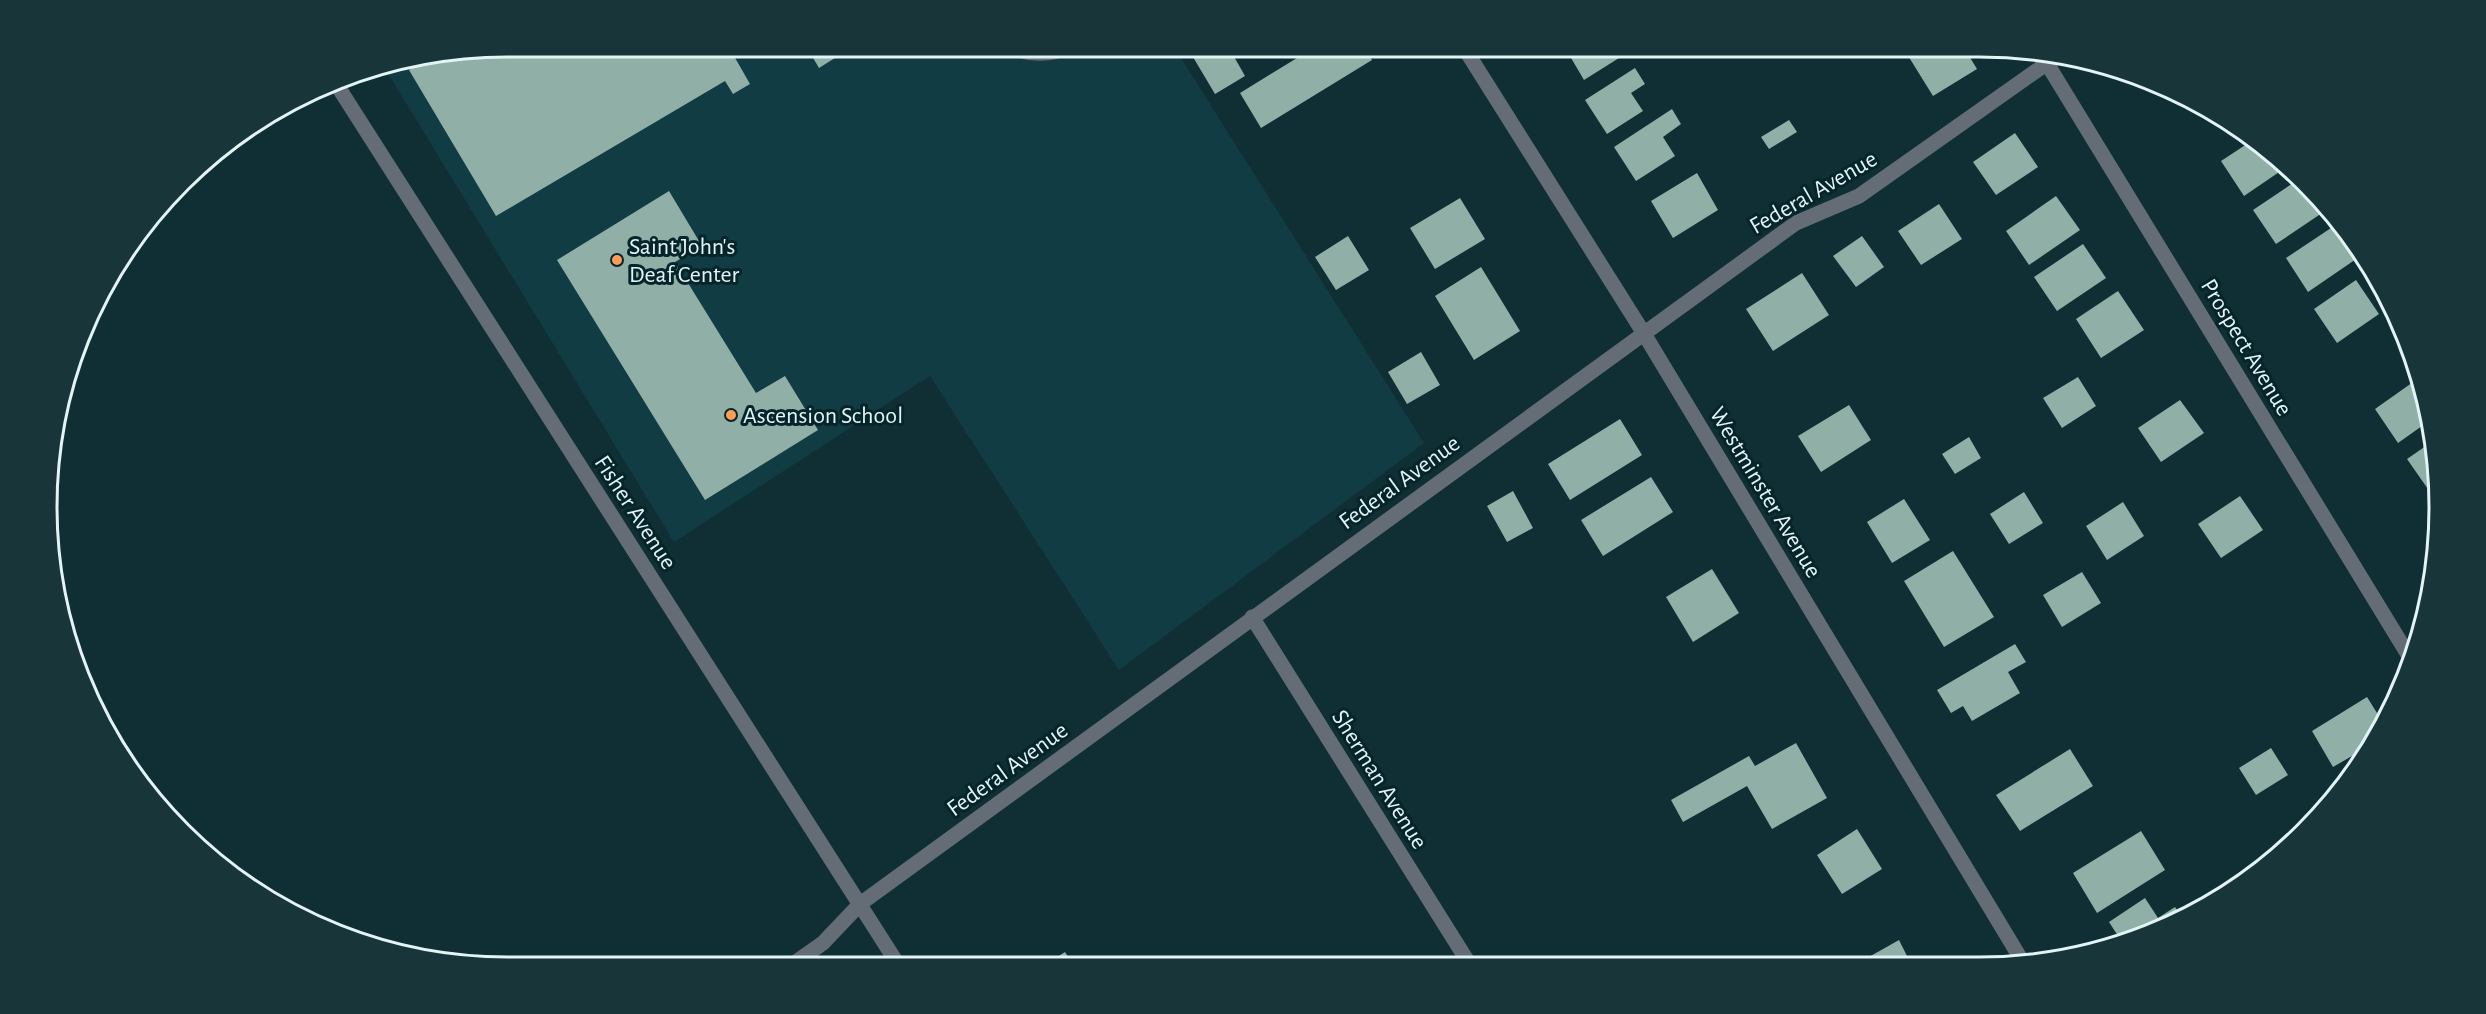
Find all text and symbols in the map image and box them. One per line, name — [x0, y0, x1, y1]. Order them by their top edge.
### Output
street label: Federal Avenue — [1746, 147, 1881, 239]
place label: Saint John's Deaf Center — [629, 235, 739, 287]
marker: Saint John's Deaf Center — [610, 253, 624, 267]
street label: Prospect Avenue — [2196, 275, 2296, 420]
street label: Westminster Avenue — [1705, 403, 1825, 582]
place label: Ascension School — [743, 404, 903, 428]
marker: Ascension School — [724, 408, 738, 422]
street label: Federal Avenue — [1335, 431, 1464, 534]
street label: Fisher Avenue — [590, 451, 681, 574]
street label: Sherman Avenue — [1327, 706, 1431, 853]
street label: Federal Avenue — [943, 718, 1072, 821]

